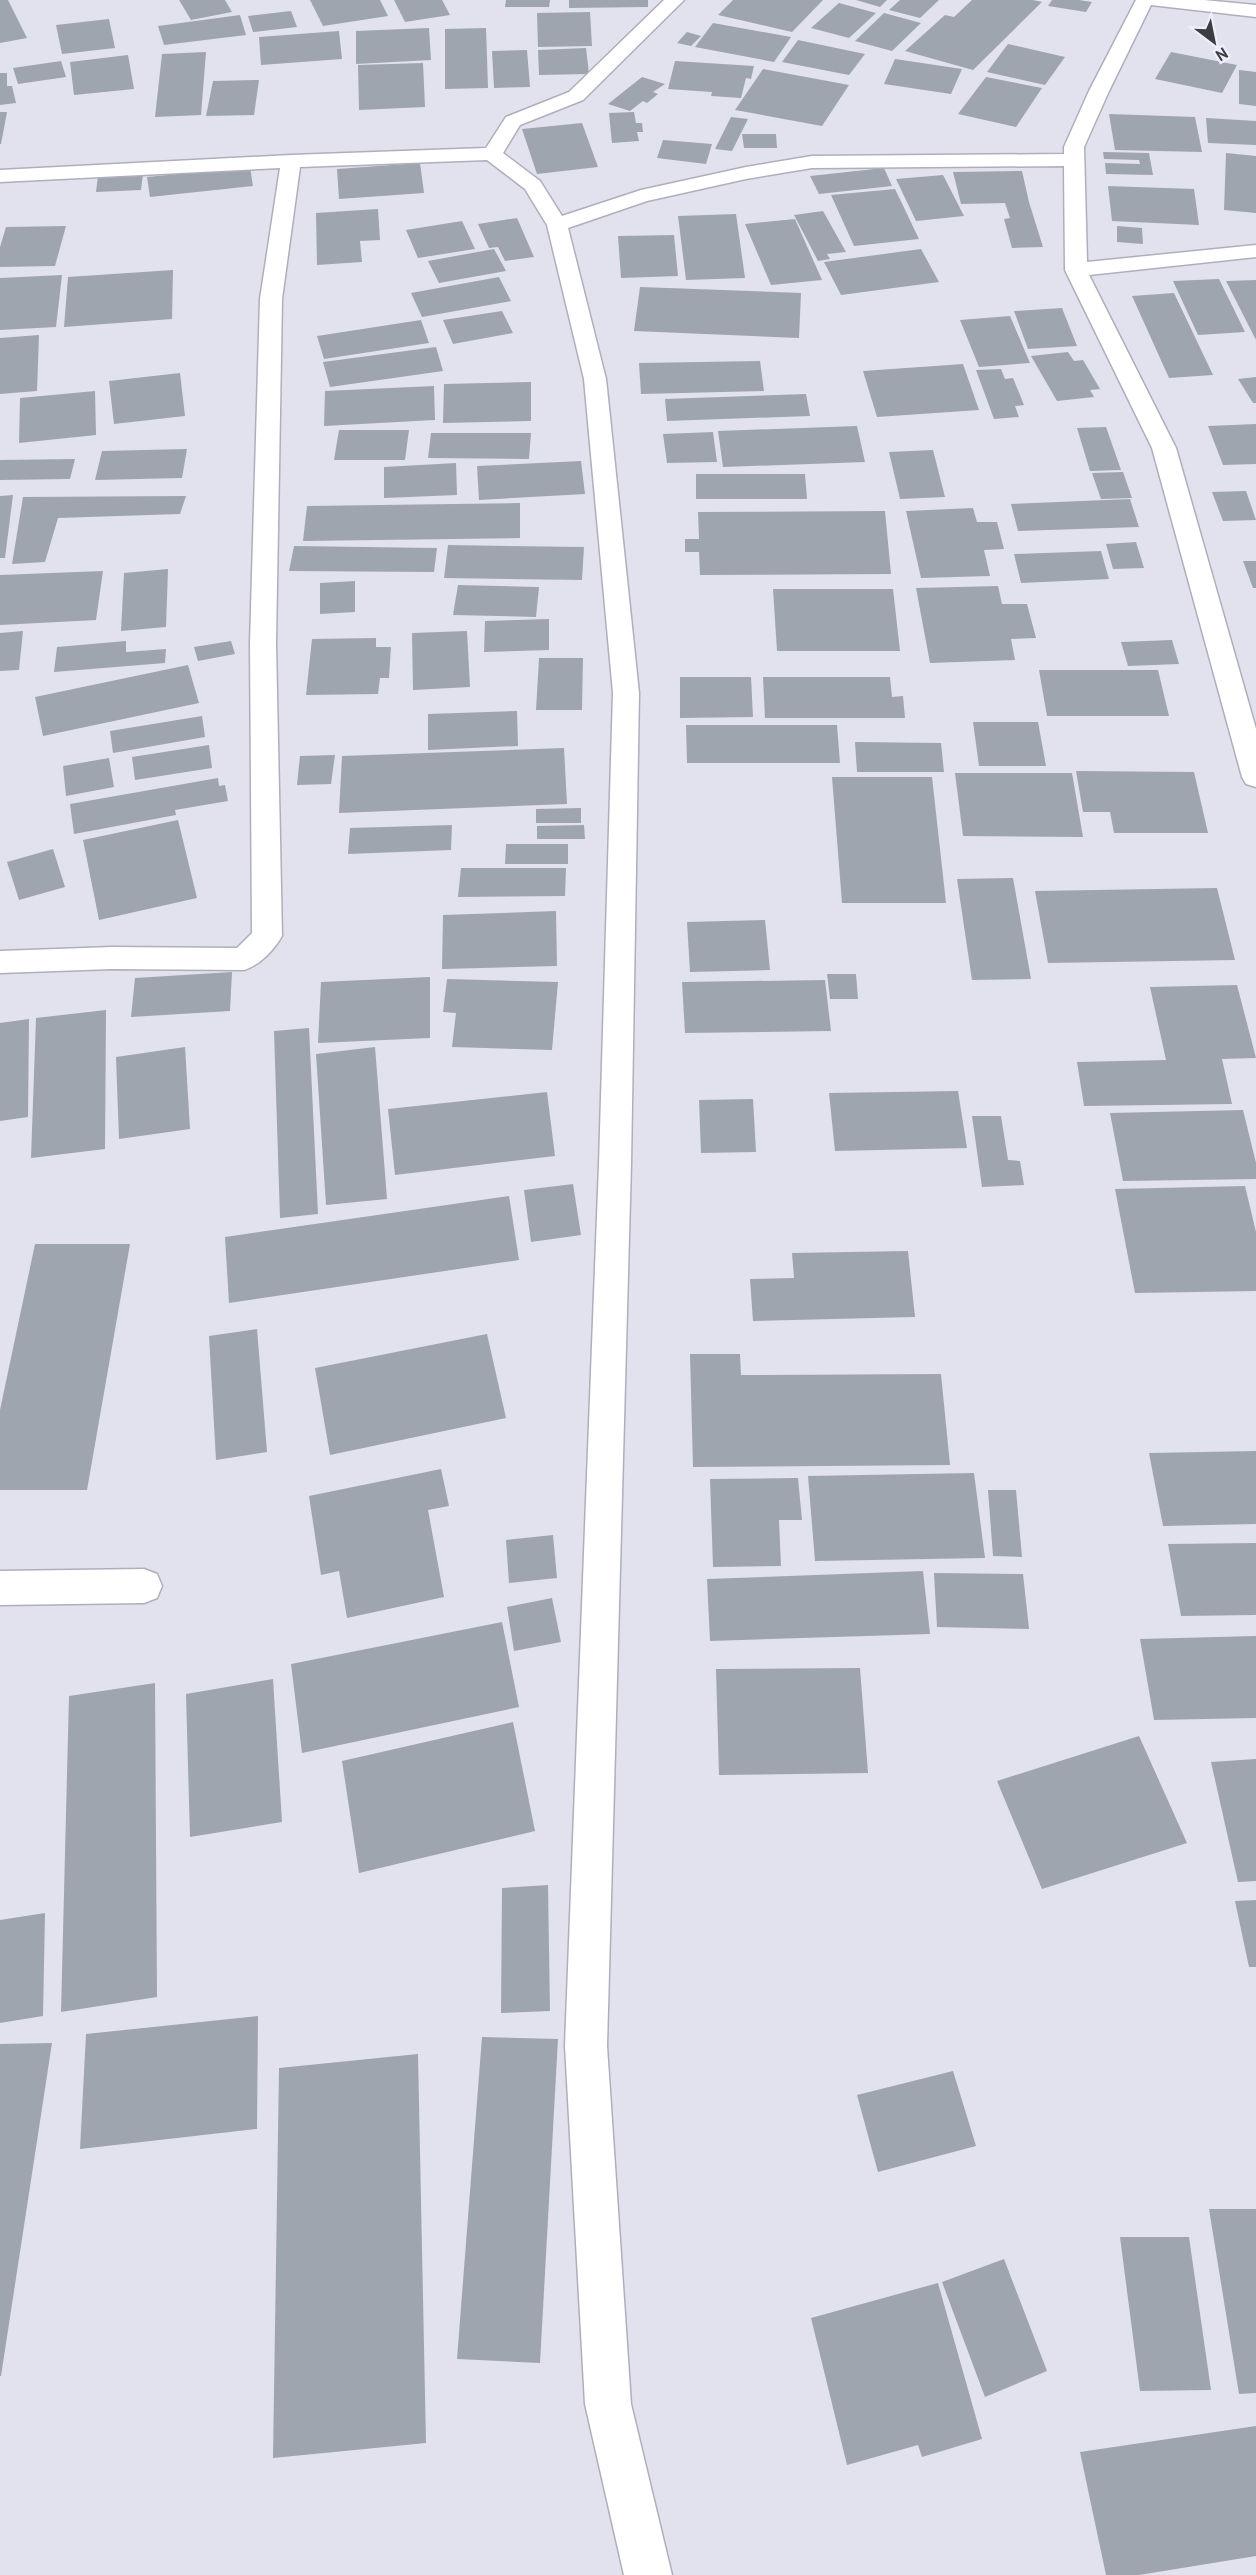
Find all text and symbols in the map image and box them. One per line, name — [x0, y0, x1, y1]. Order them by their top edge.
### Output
north arrow — [1184, 12, 1244, 72]
text: N — [1212, 43, 1232, 66]

